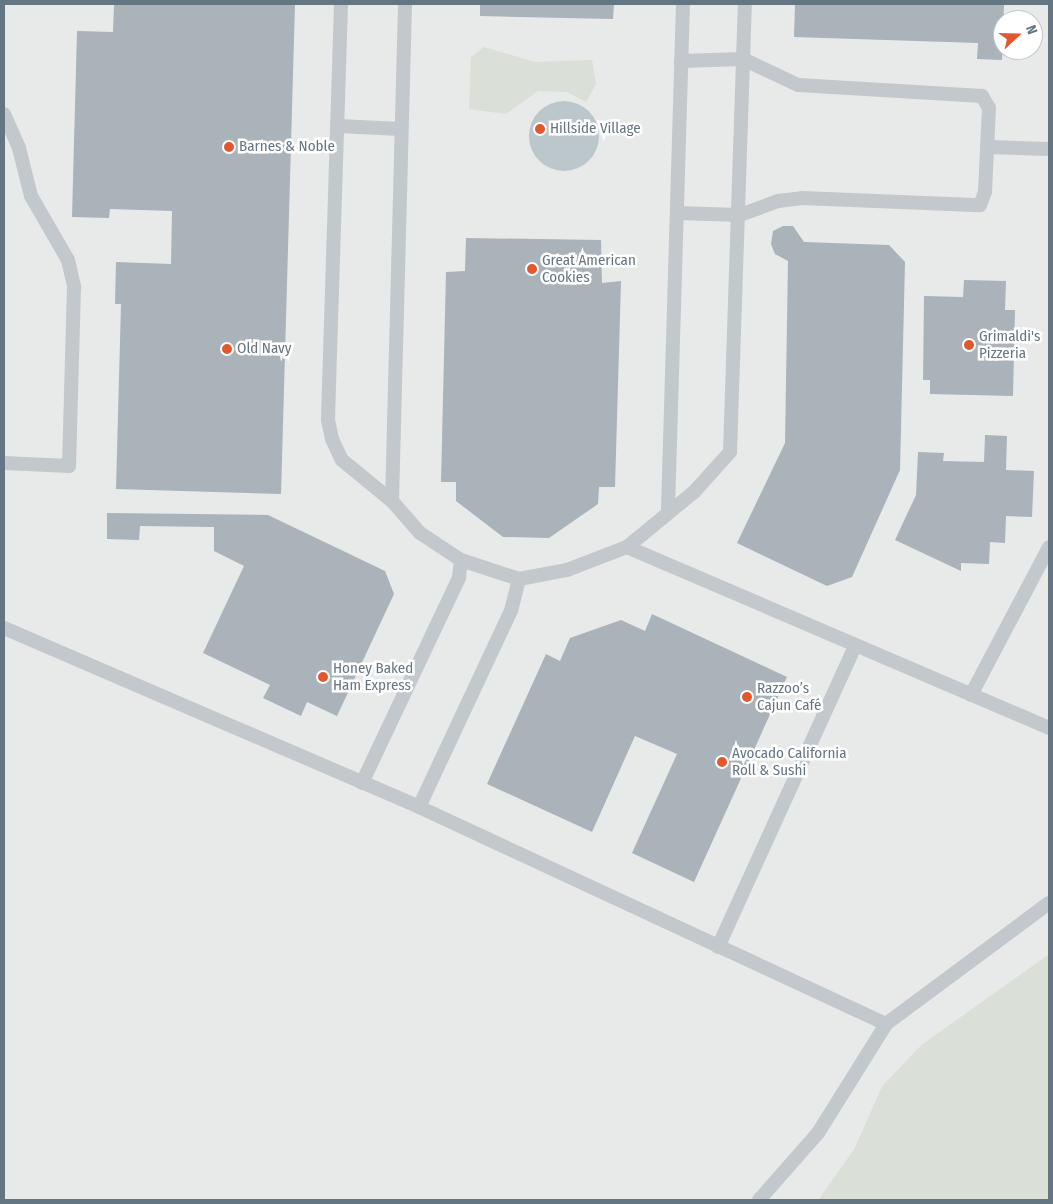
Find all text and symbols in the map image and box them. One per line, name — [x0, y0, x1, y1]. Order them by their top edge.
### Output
north arrow — [993, 10, 1043, 60]
text: N — [1022, 23, 1041, 37]
place label: Hillside Village — [550, 120, 641, 138]
marker: Hillside Village — [534, 123, 546, 135]
place label: Barnes & Noble — [239, 138, 335, 156]
marker: Barnes & Noble — [223, 141, 235, 153]
place label: Great American Cookies — [542, 251, 636, 286]
marker: Great American Cookies — [526, 263, 538, 275]
place label: Grimaldi's Pizzeria — [979, 327, 1040, 362]
marker: Grimaldi's Pizzeria — [963, 339, 975, 351]
place label: Old Navy — [237, 340, 291, 358]
marker: Old Navy — [221, 343, 233, 355]
place label: Honey Baked Ham Express — [333, 659, 413, 694]
marker: Honey Baked Ham Express — [317, 671, 329, 683]
place label: Razzoo’s Cajun Café — [757, 679, 821, 714]
marker: Razzoo’s Cajun Café — [741, 691, 753, 703]
place label: Avocado California Roll & Sushi — [732, 744, 846, 779]
marker: Avocado California Roll & Sushi — [716, 756, 728, 768]

